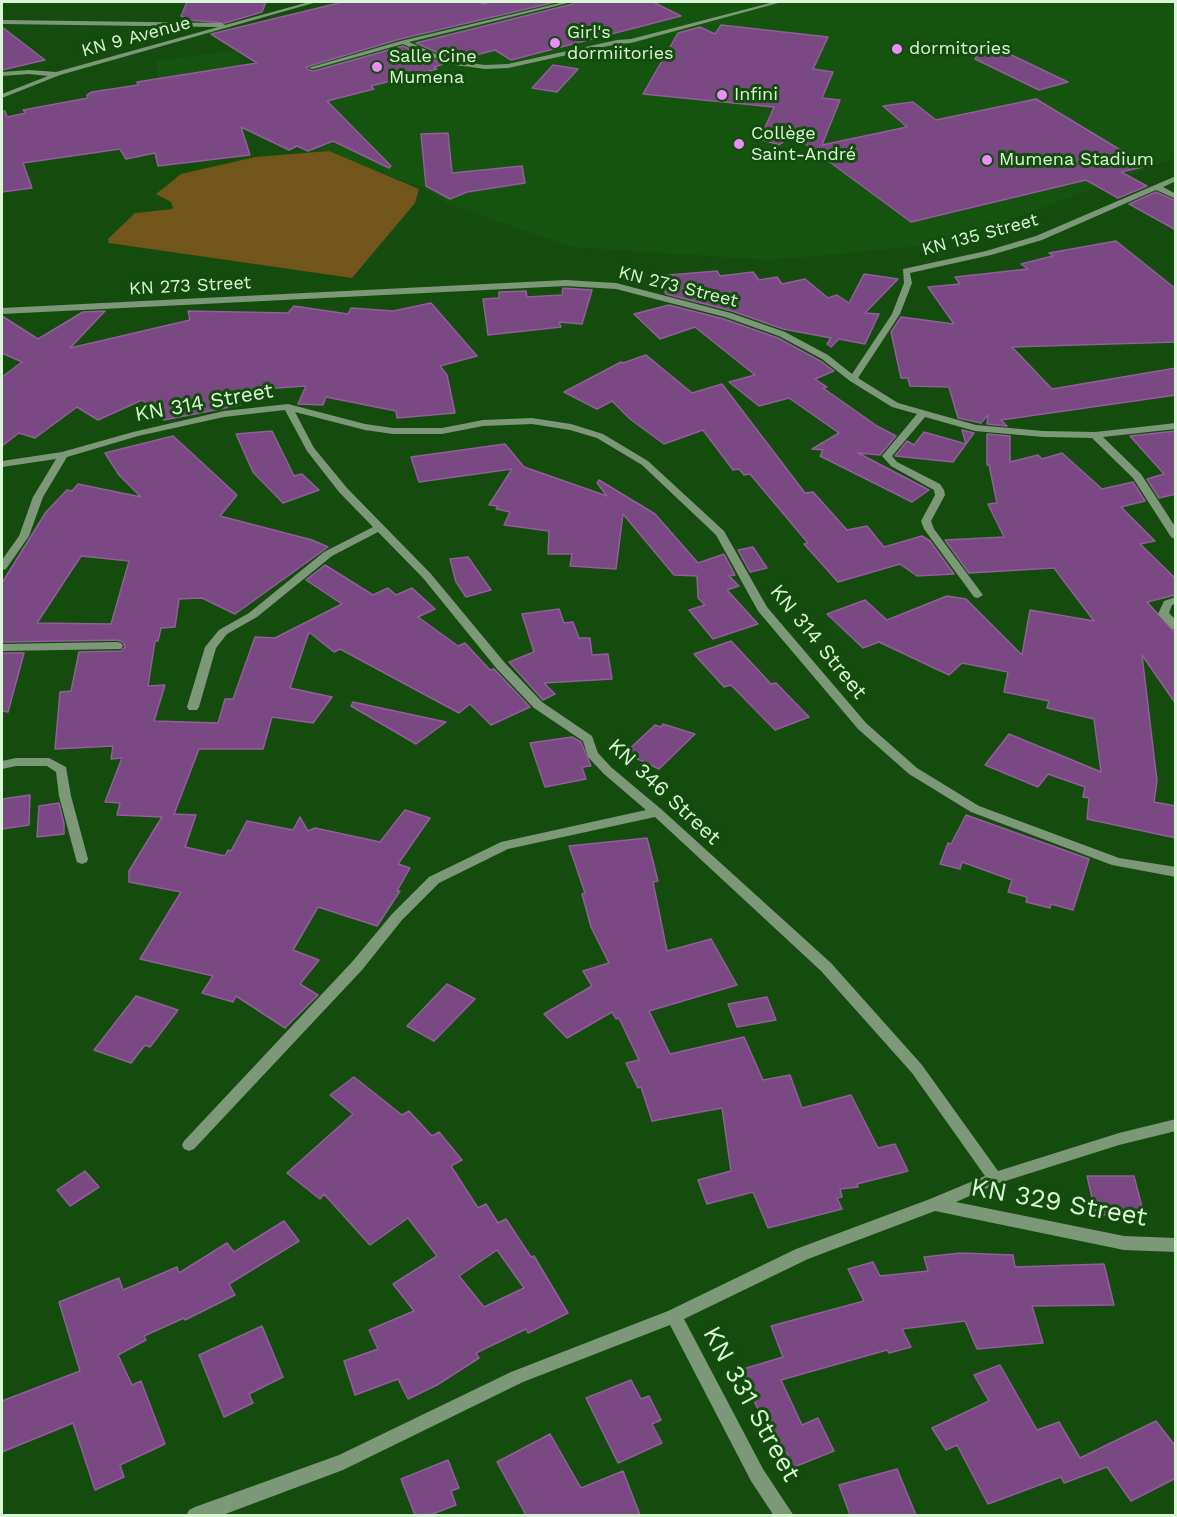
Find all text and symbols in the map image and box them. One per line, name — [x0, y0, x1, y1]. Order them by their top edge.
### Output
street label: KN 9 Avenue — [79, 12, 193, 62]
place label: Girl's dormiitories — [567, 22, 674, 64]
marker: Girl's dormiitories — [548, 36, 562, 50]
place label: dormitories — [909, 38, 1011, 60]
marker: dormitories — [890, 42, 904, 56]
place label: Salle Cine Mumena — [389, 46, 477, 88]
marker: Salle Cine Mumena — [370, 60, 384, 74]
place label: Infini — [734, 84, 778, 106]
marker: Infini — [715, 88, 729, 102]
place label: Collège Saint-André — [751, 123, 856, 166]
marker: Collège Saint-André — [732, 137, 746, 151]
place label: Mumena Stadium — [999, 149, 1154, 171]
marker: Mumena Stadium — [980, 153, 994, 167]
street label: KN 135 Street — [920, 209, 1040, 261]
street label: KN 273 Street — [616, 262, 740, 312]
street label: KN 273 Street — [128, 272, 252, 300]
street label: KN 314 Street — [133, 378, 275, 428]
street label: KN 314 Street — [764, 580, 872, 704]
street label: KN 346 Street — [603, 733, 725, 851]
street label: KN 329 Street — [968, 1172, 1150, 1234]
street label: KN 331 Street — [696, 1321, 806, 1487]

